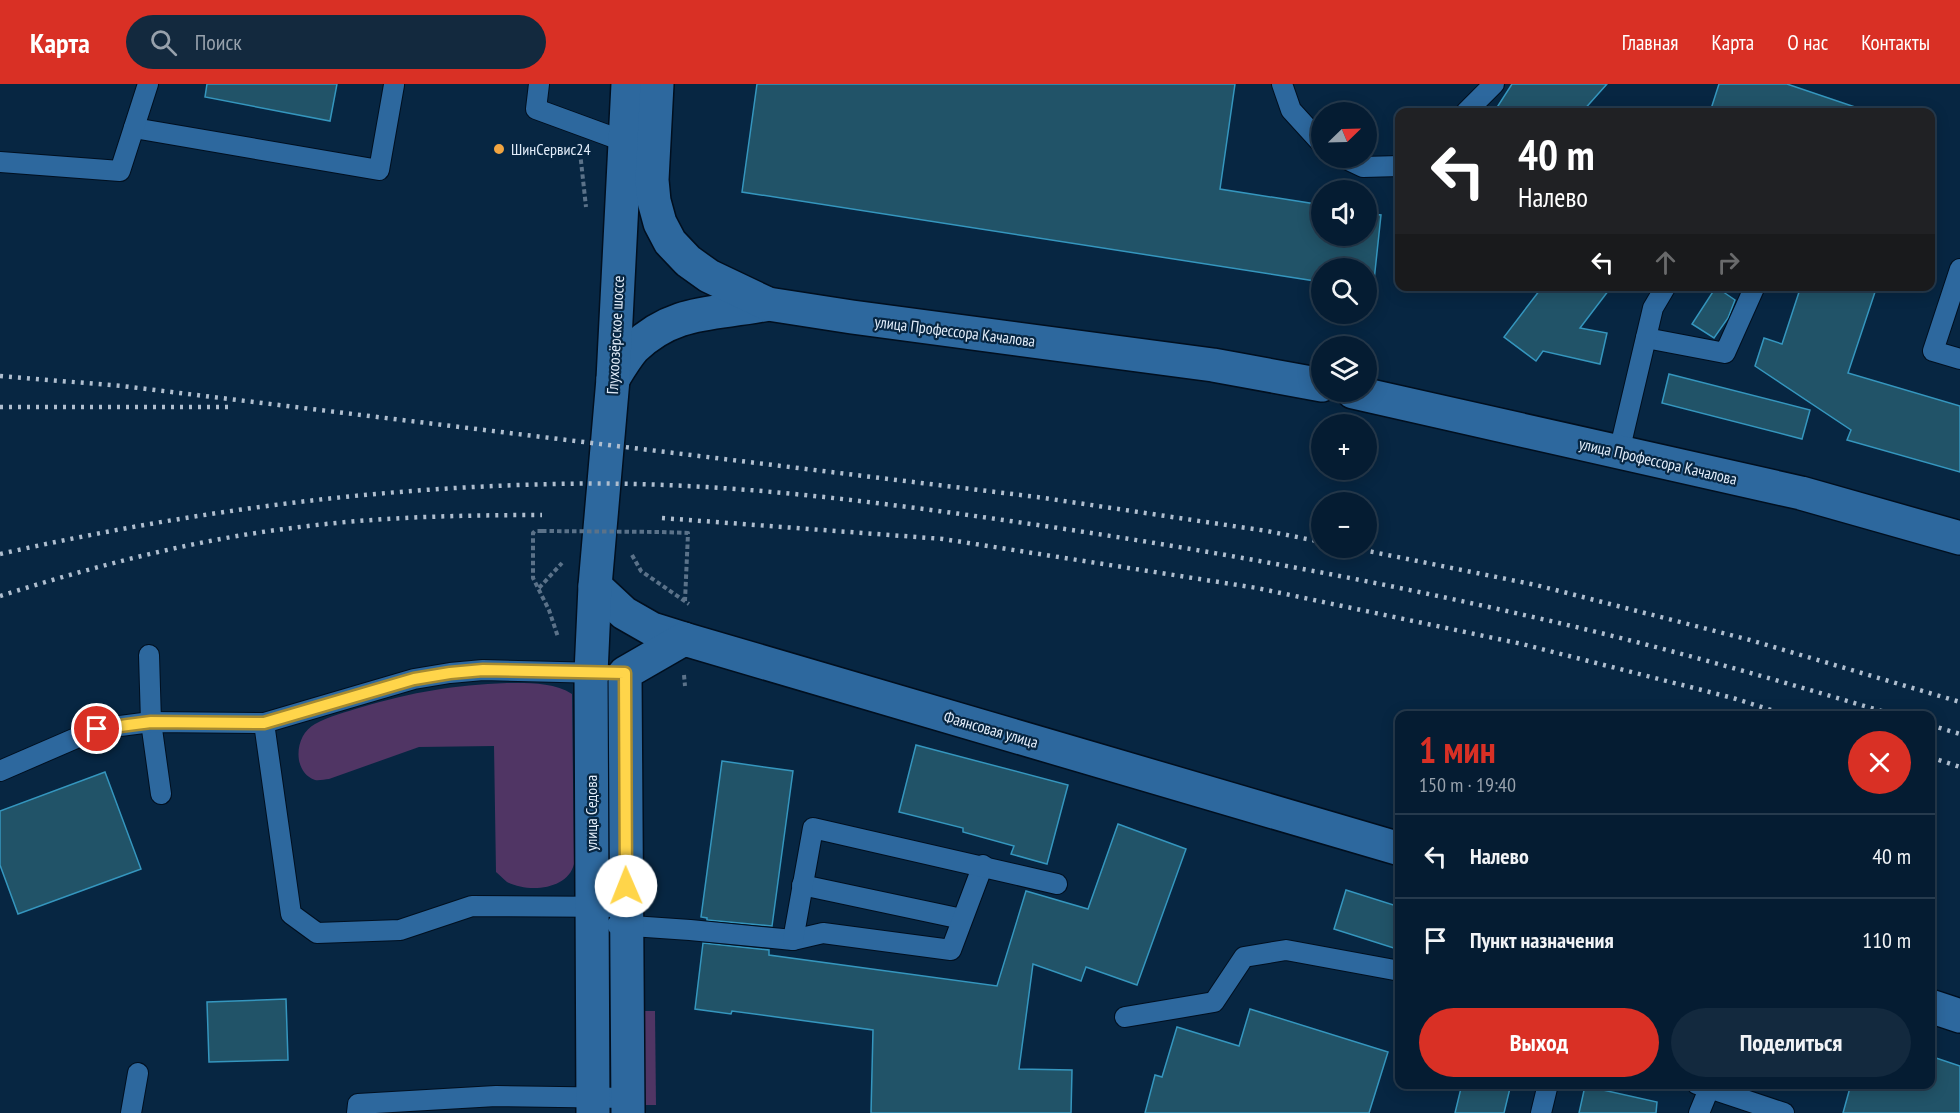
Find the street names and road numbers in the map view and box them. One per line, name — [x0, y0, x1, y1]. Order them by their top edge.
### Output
street label: Глухоозёрское шоссе — [602, 275, 628, 395]
street label: улица Профессора Качалова — [874, 311, 1036, 351]
street label: улица Профессора Качалова — [1577, 433, 1739, 489]
street label: Фаянсовая улица — [942, 706, 1040, 752]
street label: улица Седова — [581, 775, 601, 851]

